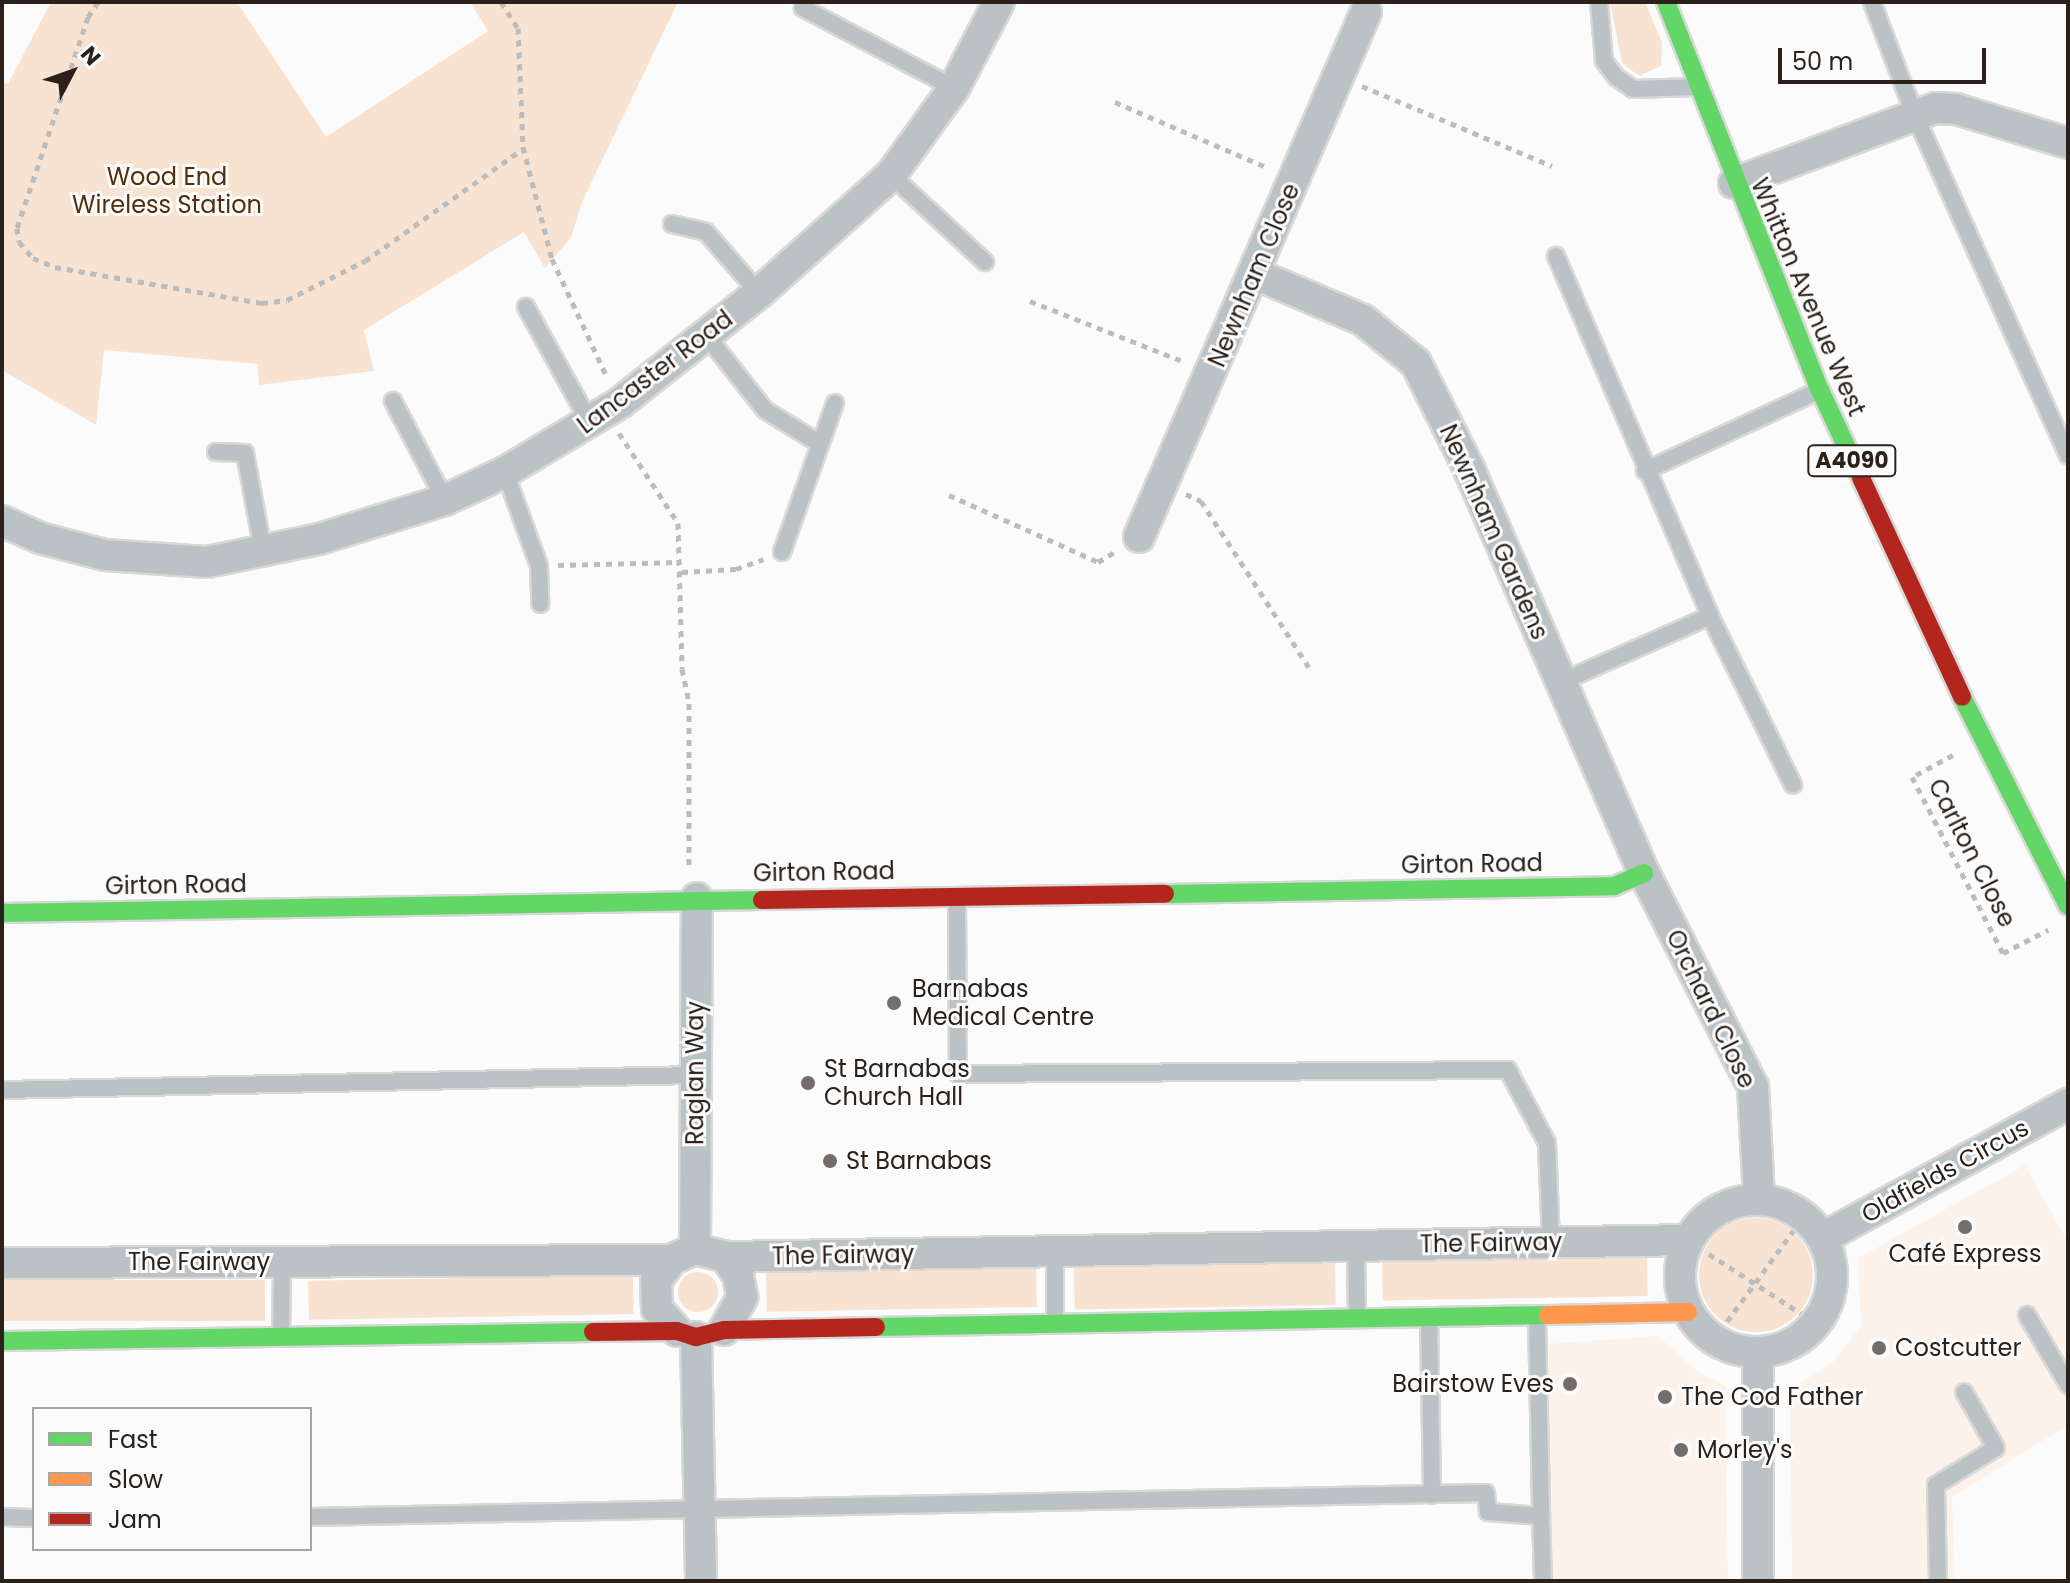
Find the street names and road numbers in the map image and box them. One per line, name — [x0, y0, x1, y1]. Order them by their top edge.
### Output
street label: Whitton Avenue West — [1745, 174, 1871, 420]
street label: Newnham Close — [1202, 179, 1306, 371]
street label: Lancaster Road — [572, 304, 738, 440]
street label: Newnham Gardens — [1434, 420, 1554, 644]
road number: A4090 — [1806, 443, 1898, 479]
street label: Carlton Close — [1922, 774, 2022, 932]
street label: Girton Road — [1401, 848, 1543, 880]
street label: Girton Road — [753, 856, 895, 888]
street label: Girton Road — [105, 869, 247, 901]
street label: Orchard Close — [1660, 925, 1762, 1093]
street label: Raglan Way — [681, 1001, 709, 1145]
street label: Oldfields Circus — [1856, 1113, 2034, 1229]
street label: The Fairway — [1420, 1227, 1562, 1259]
street label: The Fairway — [772, 1239, 914, 1271]
street label: The Fairway — [128, 1248, 270, 1276]

